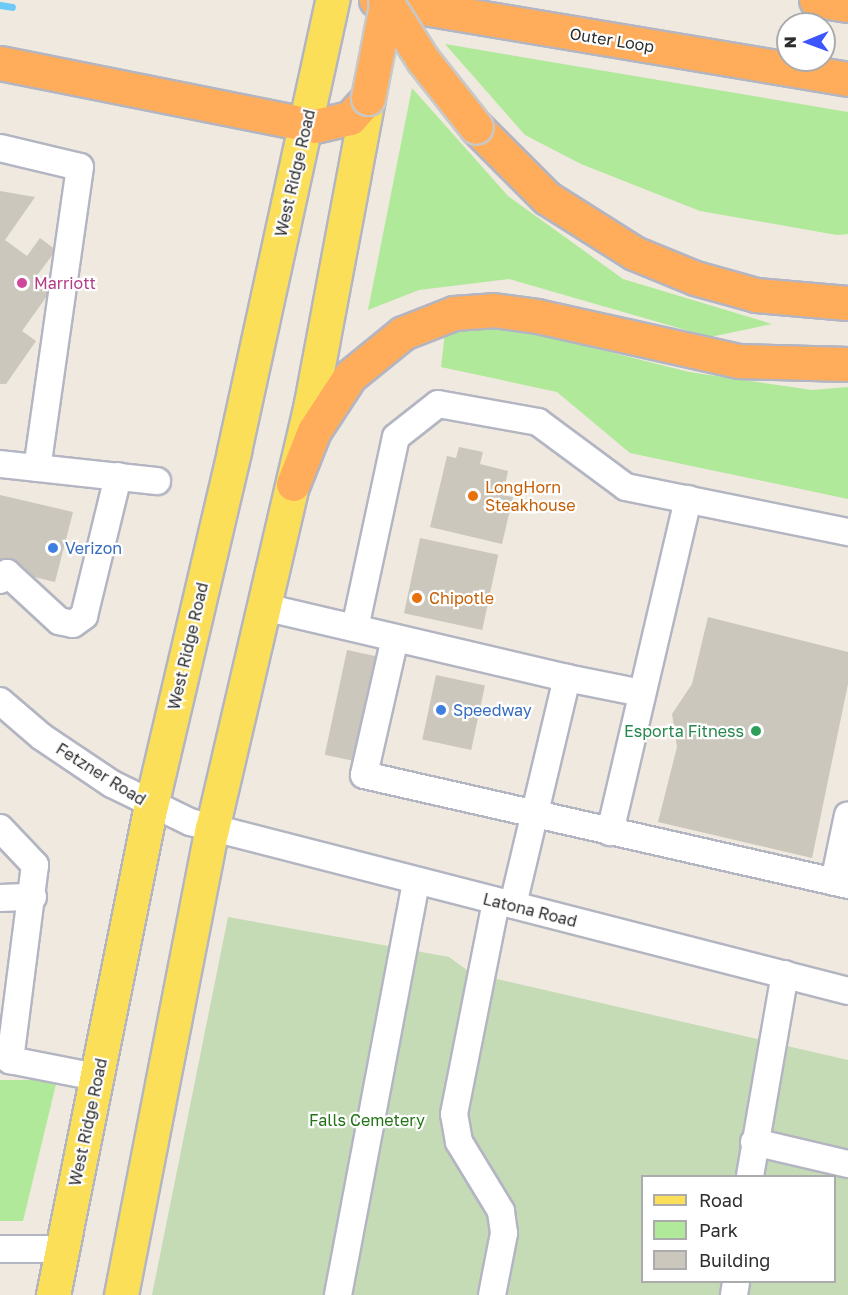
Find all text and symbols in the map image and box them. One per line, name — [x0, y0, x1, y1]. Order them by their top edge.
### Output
north arrow — [776, 12, 836, 72]
street label: Outer Loop — [568, 24, 656, 56]
text: N — [780, 36, 800, 49]
street label: West Ridge Road — [271, 107, 319, 239]
place label: Marriott — [34, 273, 96, 293]
marker: Marriott — [15, 276, 29, 290]
place label: LongHorn Steakhouse — [485, 477, 576, 515]
marker: LongHorn Steakhouse — [466, 489, 480, 503]
place label: Verizon — [65, 538, 122, 558]
marker: Verizon — [46, 541, 60, 555]
street label: West Ridge Road — [164, 580, 212, 712]
place label: Chipotle — [429, 588, 494, 608]
marker: Chipotle — [410, 591, 424, 605]
place label: Speedway — [453, 700, 532, 720]
marker: Speedway — [434, 703, 448, 717]
place label: Esporta Fitness — [624, 721, 744, 741]
marker: Esporta Fitness — [749, 724, 763, 738]
street label: Fetzner Road — [53, 739, 149, 809]
street label: Latona Road — [481, 889, 579, 931]
street label: West Ridge Road — [65, 1056, 111, 1188]
park label: Falls Cemetery — [309, 1110, 425, 1130]
legend — [641, 1175, 836, 1283]
text: Road — [699, 1189, 743, 1211]
text: Park — [699, 1219, 738, 1241]
text: Building — [699, 1249, 770, 1271]

